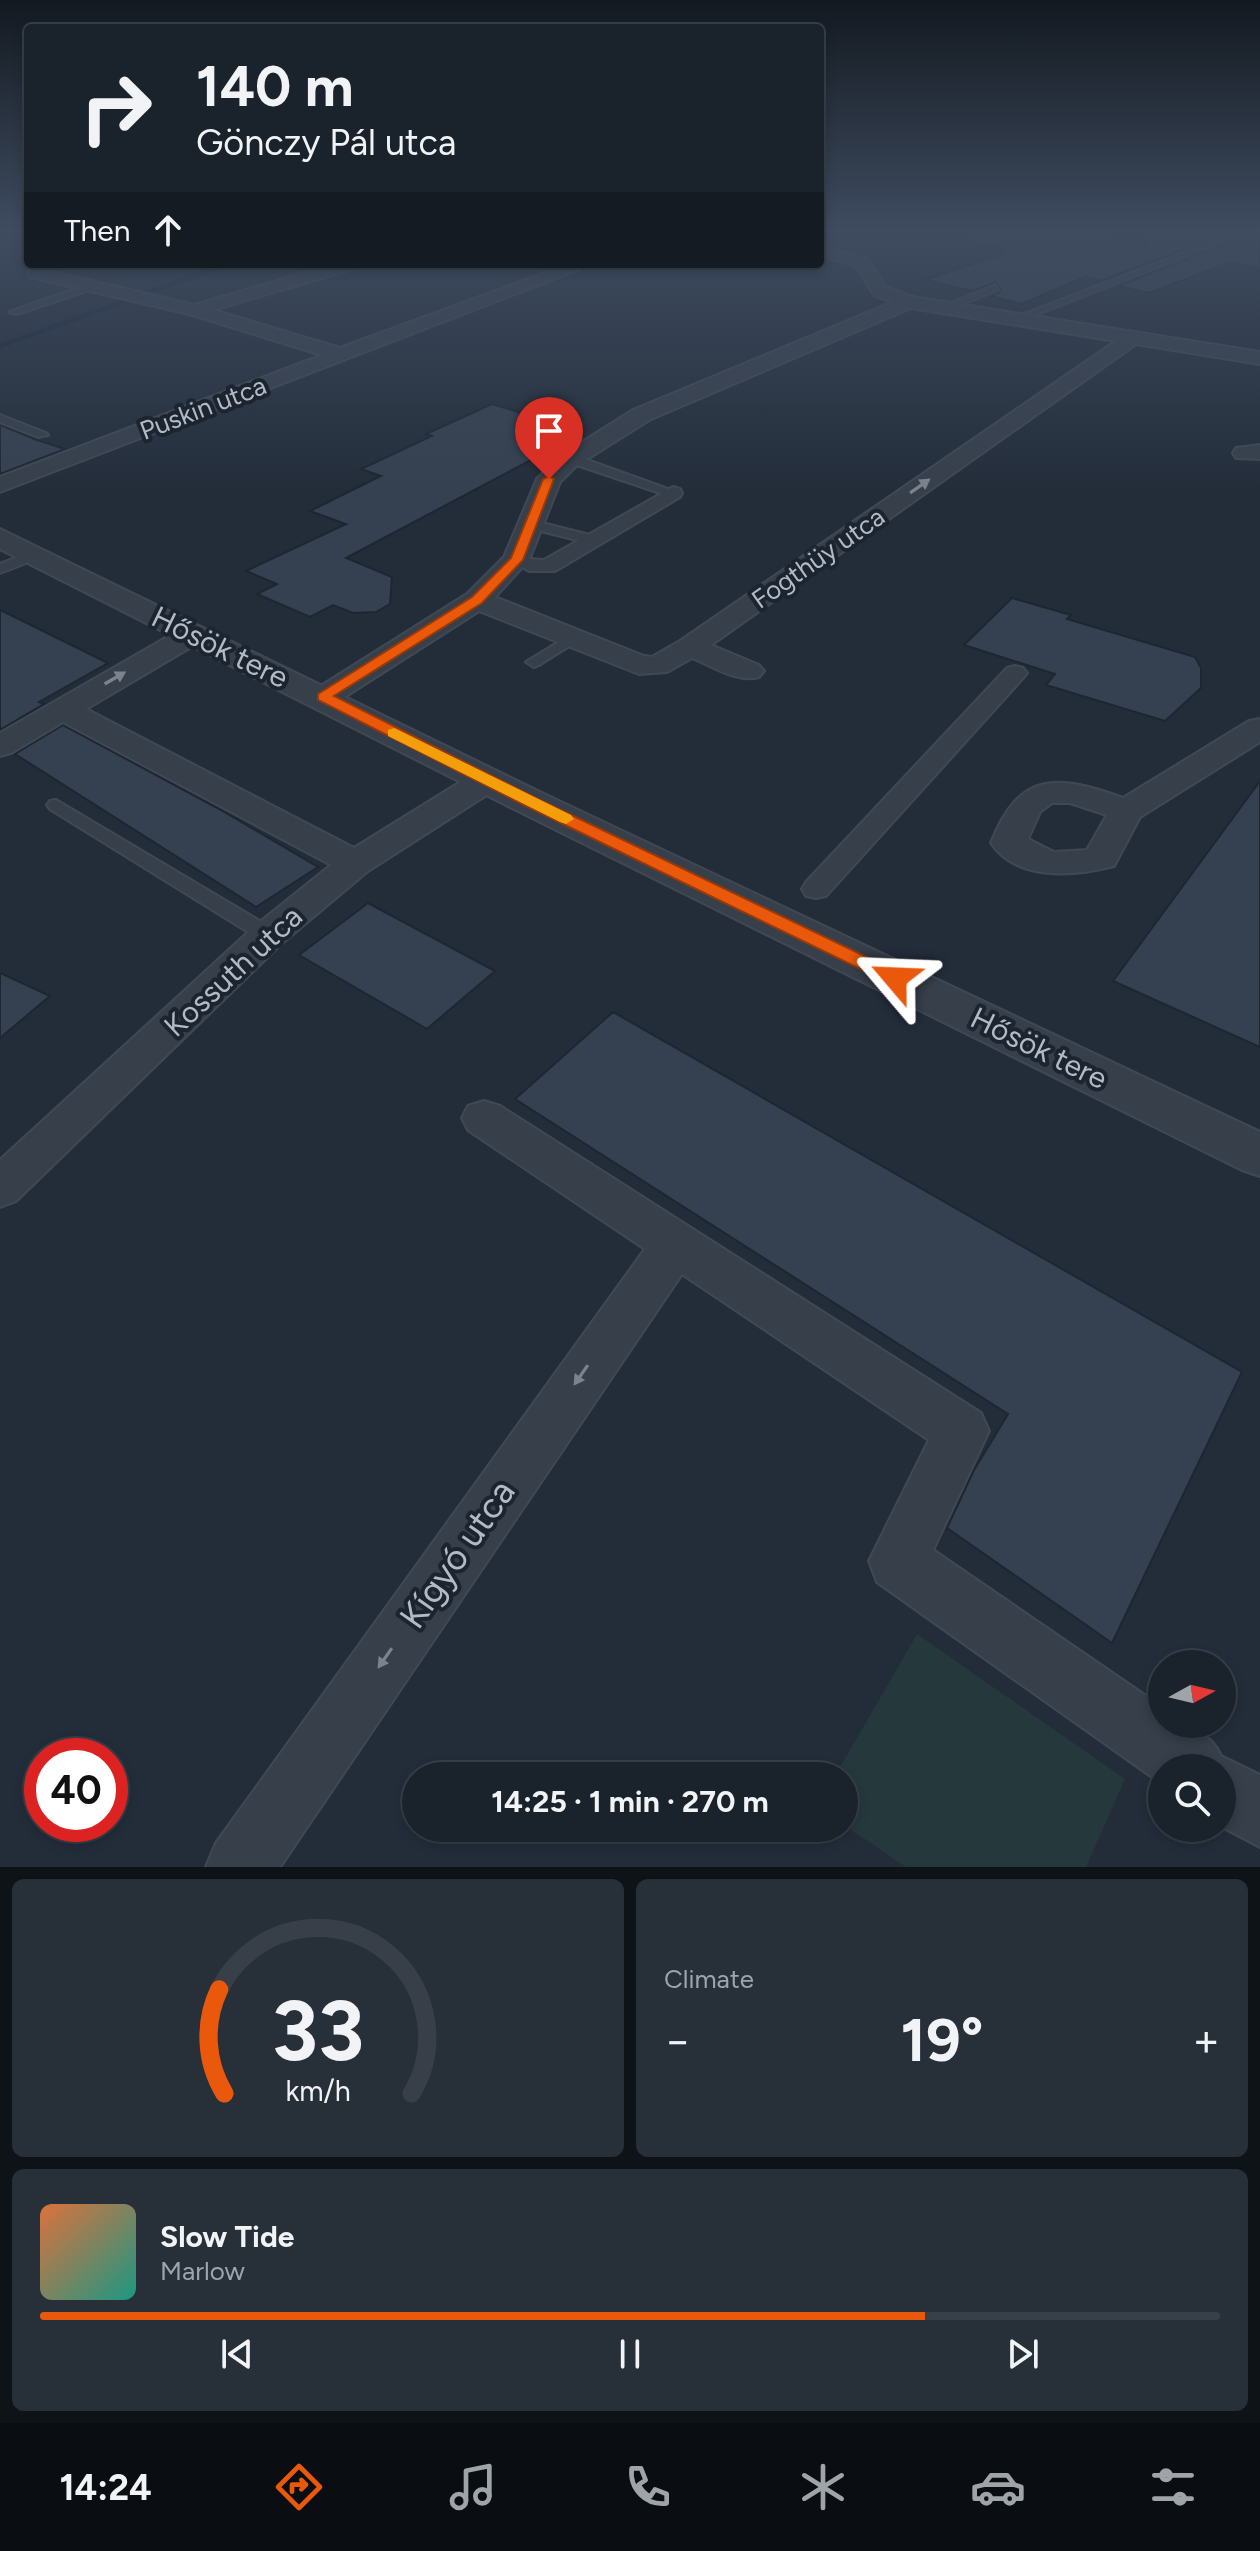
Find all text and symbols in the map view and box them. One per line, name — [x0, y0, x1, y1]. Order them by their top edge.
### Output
text: 140 m — [196, 53, 354, 120]
icon: right — [64, 56, 168, 160]
text: Gönczy Pál utca — [196, 121, 456, 164]
icon: ahead — [146, 208, 190, 252]
text: Then — [64, 212, 130, 249]
street label: Puskin utca — [135, 369, 271, 447]
pin — [515, 397, 583, 479]
icon: arrive — [527, 409, 571, 453]
one-way arrow — [910, 479, 931, 494]
street label: Fogthüy utca — [745, 500, 891, 616]
street label: Hősök tere — [146, 598, 294, 696]
one-way arrow — [104, 671, 126, 685]
street label: Kossuth utca — [156, 898, 310, 1044]
position arrow — [853, 936, 937, 1020]
street label: Hősök tere — [965, 999, 1113, 1097]
one-way arrow — [574, 1365, 589, 1386]
street label: Kígyó utca — [390, 1472, 524, 1636]
one-way arrow — [378, 1647, 393, 1668]
north arrow — [1148, 1650, 1236, 1738]
map controls — [1148, 1650, 1236, 1842]
speed limit sign: 40 — [24, 1738, 128, 1842]
button: search — [1148, 1754, 1236, 1842]
text: 14:25 · 1 min · 270 m — [491, 1783, 769, 1820]
text: Climate — [664, 1963, 754, 1995]
text: 33 — [272, 1981, 364, 2081]
text: 19° — [901, 2004, 983, 2076]
text: − — [664, 2014, 691, 2067]
text: + — [1193, 2014, 1220, 2067]
text: km/h — [285, 2074, 351, 2108]
text: Slow Tide — [160, 2218, 294, 2255]
text: Marlow — [160, 2255, 245, 2287]
icon: previous — [215, 2332, 259, 2376]
icon: pause — [608, 2332, 652, 2376]
icon: next — [1001, 2332, 1045, 2376]
icon: directions — [271, 2459, 327, 2515]
icon: music — [445, 2459, 501, 2515]
icon: phone — [620, 2459, 676, 2515]
icon: climate — [795, 2459, 851, 2515]
icon: car — [970, 2459, 1026, 2515]
icon: filters — [1145, 2459, 1201, 2515]
text: 14:24 — [59, 2466, 152, 2509]

